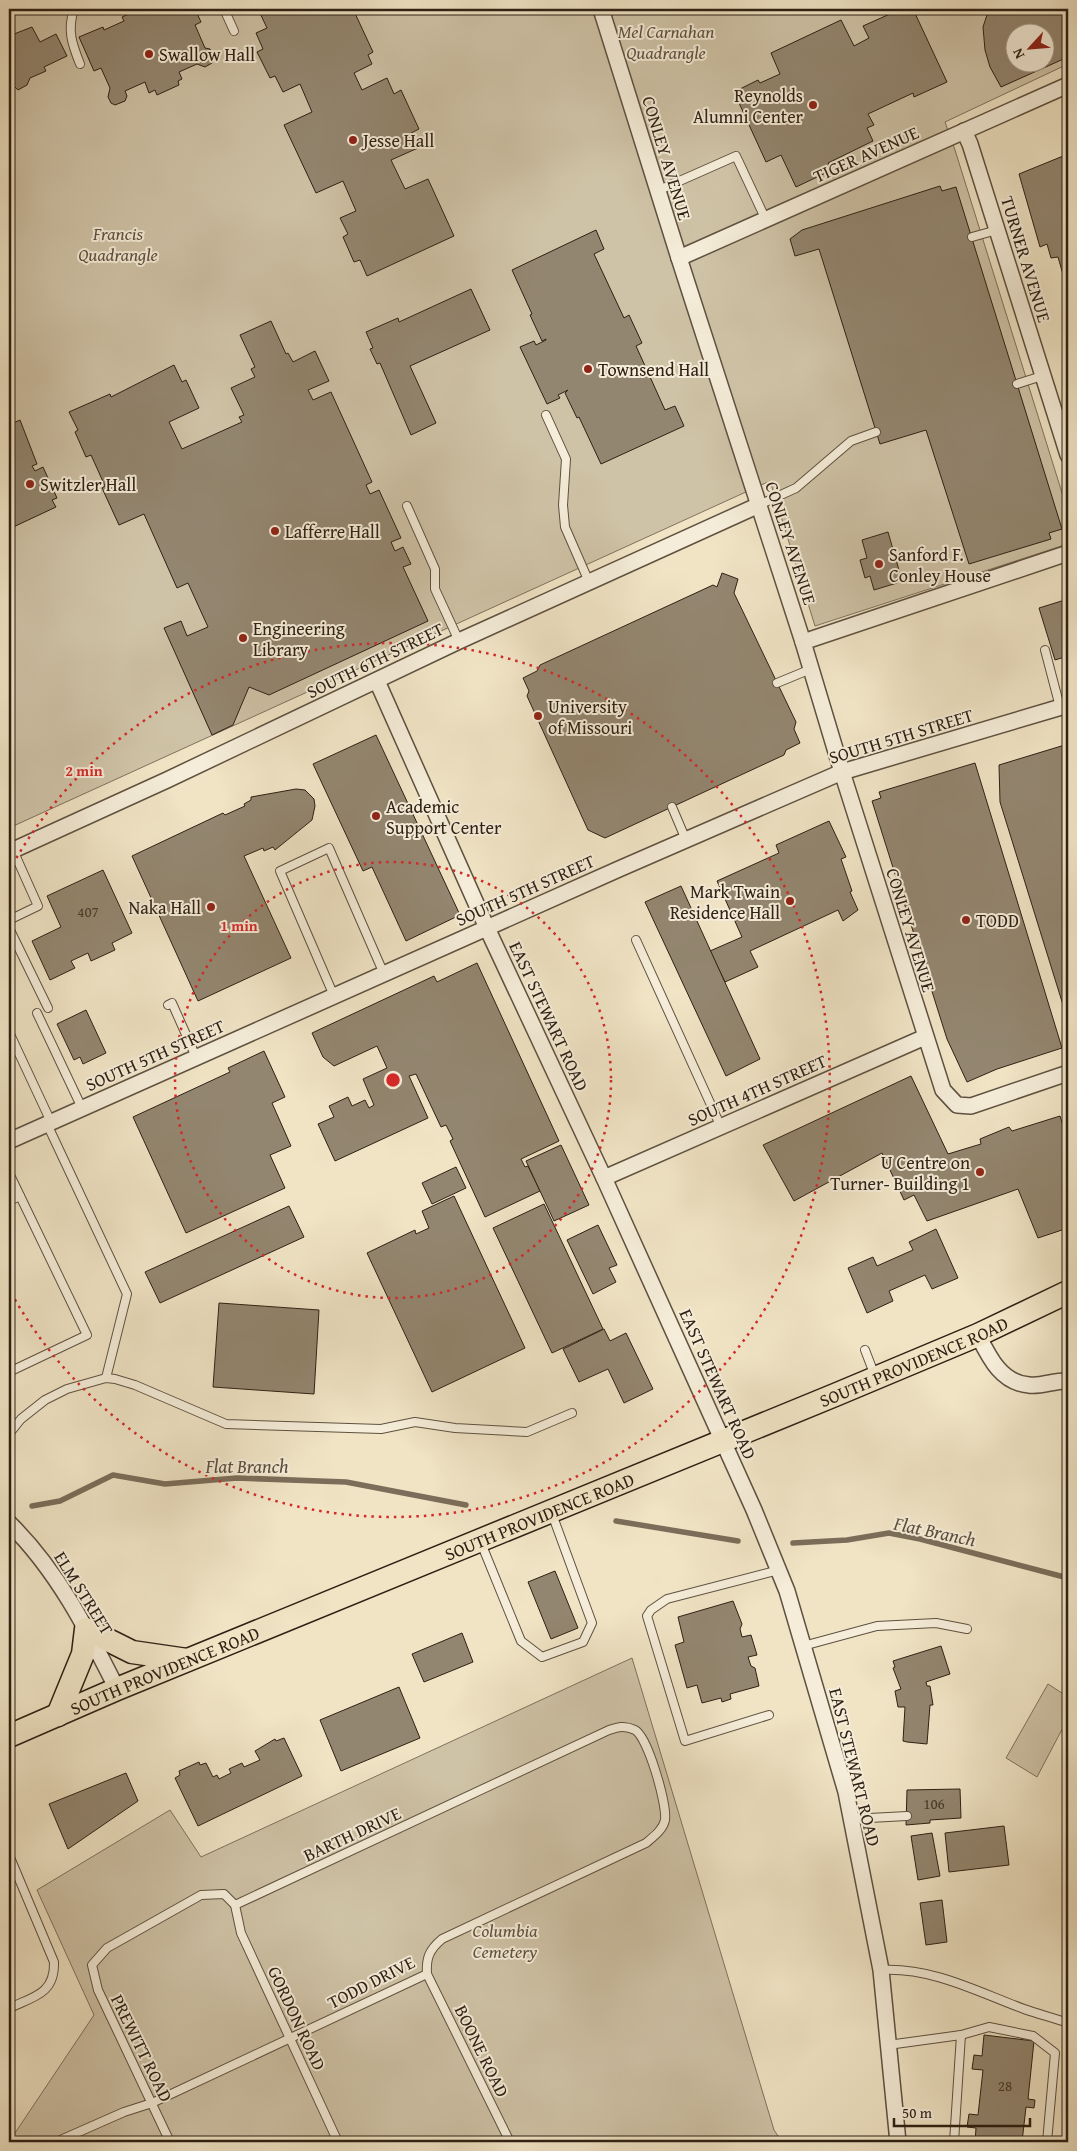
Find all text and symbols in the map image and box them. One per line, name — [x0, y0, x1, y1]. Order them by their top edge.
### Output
park label: Mel Carnahan Quadrangle — [618, 18, 714, 66]
north arrow — [1004, 22, 1054, 72]
place label: Swallow Hall — [159, 41, 255, 68]
text: N — [1007, 45, 1029, 62]
marker: Swallow Hall — [143, 48, 155, 60]
place label: Reynolds Alumni Center — [693, 82, 804, 130]
street label: CONLEY AVENUE — [635, 93, 699, 223]
marker: Reynolds Alumni Center — [807, 99, 819, 111]
street label: TIGER AVENUE — [809, 119, 923, 189]
place label: Jesse Hall — [361, 127, 434, 154]
marker: Jesse Hall — [347, 134, 359, 146]
street label: TURNER AVENUE — [994, 193, 1058, 325]
park label: Francis Quadrangle — [78, 220, 158, 268]
place label: Townsend Hall — [598, 356, 709, 383]
marker: Townsend Hall — [582, 363, 594, 375]
place label: Switzler Hall — [40, 471, 136, 498]
marker: Switzler Hall — [24, 478, 36, 490]
street label: CONLEY AVENUE — [758, 478, 824, 608]
place label: Lafferre Hall — [285, 518, 380, 545]
marker: Lafferre Hall — [269, 525, 281, 537]
place label: Sanford F. Conley House — [889, 541, 991, 589]
marker: Sanford F. Conley House — [873, 558, 885, 570]
place label: Engineering Library — [253, 615, 345, 663]
street label: SOUTH 6TH STREET — [302, 615, 448, 705]
marker: Engineering Library — [237, 632, 249, 644]
place label: University of Missouri — [548, 693, 632, 741]
street label: SOUTH 5TH STREET — [825, 701, 977, 771]
marker: University of Missouri — [532, 710, 544, 722]
text: 2 min — [65, 760, 103, 781]
place label: Academic Support Center — [386, 793, 502, 841]
marker: Academic Support Center — [370, 810, 382, 822]
street label: SOUTH 5TH STREET — [451, 847, 599, 933]
street label: CONLEY AVENUE — [879, 865, 943, 995]
place label: Mark Twain Residence Hall — [670, 878, 780, 926]
place label: Naka Hall — [129, 894, 201, 921]
marker: Mark Twain Residence Hall — [784, 895, 796, 907]
house number: 407 — [77, 901, 99, 922]
marker: Naka Hall — [205, 901, 217, 913]
place label: TODD — [976, 907, 1019, 934]
marker: TODD — [960, 914, 972, 926]
text: 1 min — [220, 915, 258, 936]
street label: EAST STEWART ROAD — [502, 937, 596, 1095]
street label: SOUTH 5TH STREET — [81, 1012, 229, 1098]
street label: SOUTH 4TH STREET — [683, 1047, 831, 1133]
centre of rings — [384, 1071, 402, 1089]
place label: U Centre on Turner- Building 1 — [830, 1149, 970, 1197]
marker: U Centre on Turner- Building 1 — [974, 1166, 986, 1178]
street label: EAST STEWART ROAD — [673, 1304, 763, 1464]
street label: SOUTH PROVIDENCE ROAD — [815, 1309, 1012, 1414]
water label: Flat Branch — [204, 1452, 289, 1480]
street label: SOUTH PROVIDENCE ROAD — [440, 1465, 638, 1567]
water label: Flat Branch — [890, 1508, 979, 1553]
street label: ELM STREET — [48, 1546, 120, 1640]
street label: SOUTH PROVIDENCE ROAD — [66, 1619, 263, 1721]
street label: EAST STEWART ROAD — [822, 1685, 888, 1849]
house number: 106 — [923, 1793, 945, 1814]
street label: BARTH DRIVE — [299, 1800, 405, 1868]
park label: Columbia Cemetery — [473, 1917, 538, 1965]
street label: TODD DRIVE — [323, 1948, 419, 2016]
street label: GORDON ROAD — [261, 1961, 333, 2075]
street label: PREWITT ROAD — [104, 1990, 180, 2106]
street label: BOONE ROAD — [448, 2000, 516, 2102]
house number: 28 — [998, 2075, 1012, 2096]
scale bar — [894, 2096, 1031, 2128]
text: 50 m — [902, 2102, 933, 2123]

